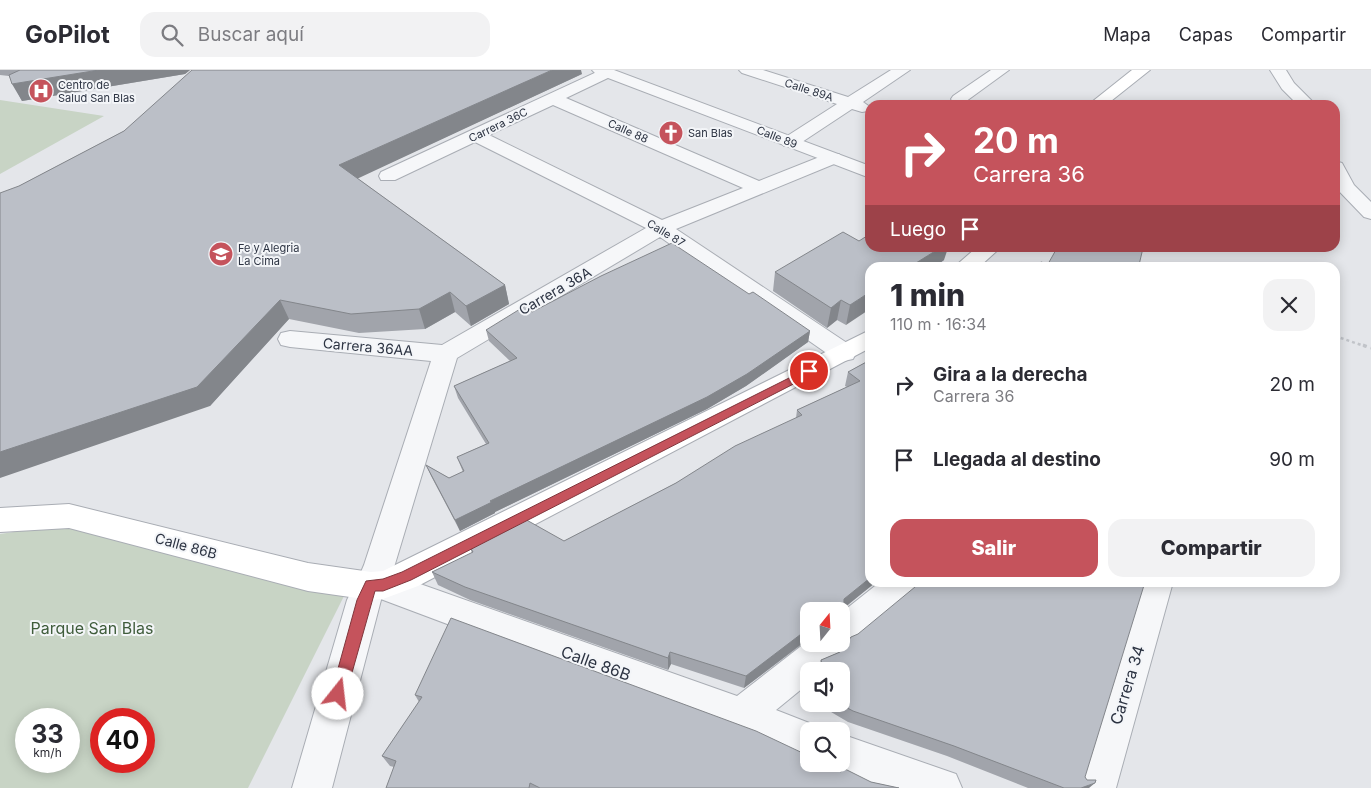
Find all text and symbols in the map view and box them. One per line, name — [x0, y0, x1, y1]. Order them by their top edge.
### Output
search box — [140, 12, 490, 57]
text: GoPilot — [25, 20, 110, 49]
icon: search — [158, 21, 186, 49]
text: Buscar aquí — [198, 23, 304, 46]
text: Mapa — [1103, 24, 1151, 45]
text: Capas — [1179, 24, 1233, 45]
text: Compartir — [1261, 24, 1346, 45]
street label: Calle 89A — [783, 76, 835, 105]
hospital icon: Centro de Salud San Blas — [28, 78, 54, 104]
place label: Centro de Salud San Blas — [58, 78, 135, 105]
street label: Carrera 36C — [466, 105, 530, 145]
street label: Calle 88 — [606, 116, 651, 146]
text: 20 m — [973, 119, 1059, 161]
church icon: San Blas — [658, 120, 684, 146]
icon: right — [890, 120, 955, 185]
street label: Calle 89 — [755, 123, 800, 151]
place label: San Blas — [688, 126, 733, 140]
text: Carrera 36 — [973, 161, 1085, 187]
icon: arrive — [956, 215, 984, 243]
street label: Calle 87 — [644, 216, 688, 250]
text: Luego — [890, 218, 946, 241]
school or university icon: Fe y Alegria La Cima — [208, 241, 234, 267]
place label: Fe y Alegria La Cima — [238, 241, 299, 268]
street label: Carrera 36A — [515, 263, 594, 318]
text: 1 min — [890, 277, 965, 313]
button: close — [1263, 279, 1315, 331]
text: 110 m · 16:34 — [890, 314, 987, 334]
street label: Carrera 36AA — [322, 334, 414, 359]
pin — [788, 350, 830, 392]
icon: arrive — [795, 357, 823, 385]
text: Gira a la derecha — [933, 363, 1088, 386]
icon: right — [890, 371, 918, 399]
text: 20 m — [1269, 373, 1315, 396]
text: Carrera 36 — [933, 386, 1014, 406]
icon: arrive — [890, 446, 918, 474]
text: Llegada al destino — [933, 448, 1101, 471]
text: 90 m — [1269, 448, 1315, 471]
button: Salir — [890, 519, 1098, 577]
button: Compartir — [1108, 519, 1315, 577]
street label: Calle 86B — [153, 529, 219, 562]
north arrow — [800, 602, 850, 652]
map controls — [800, 602, 850, 772]
park label: Parque San Blas — [30, 618, 154, 638]
street label: Calle 86B — [558, 641, 634, 685]
street label: Carrera 34 — [1105, 643, 1149, 727]
button: sound — [800, 662, 850, 712]
position arrow — [311, 667, 363, 719]
speed limit sign: 40 — [90, 708, 155, 773]
text: 33 — [31, 719, 64, 749]
button: search — [800, 722, 850, 772]
text: km/h — [33, 745, 62, 760]

